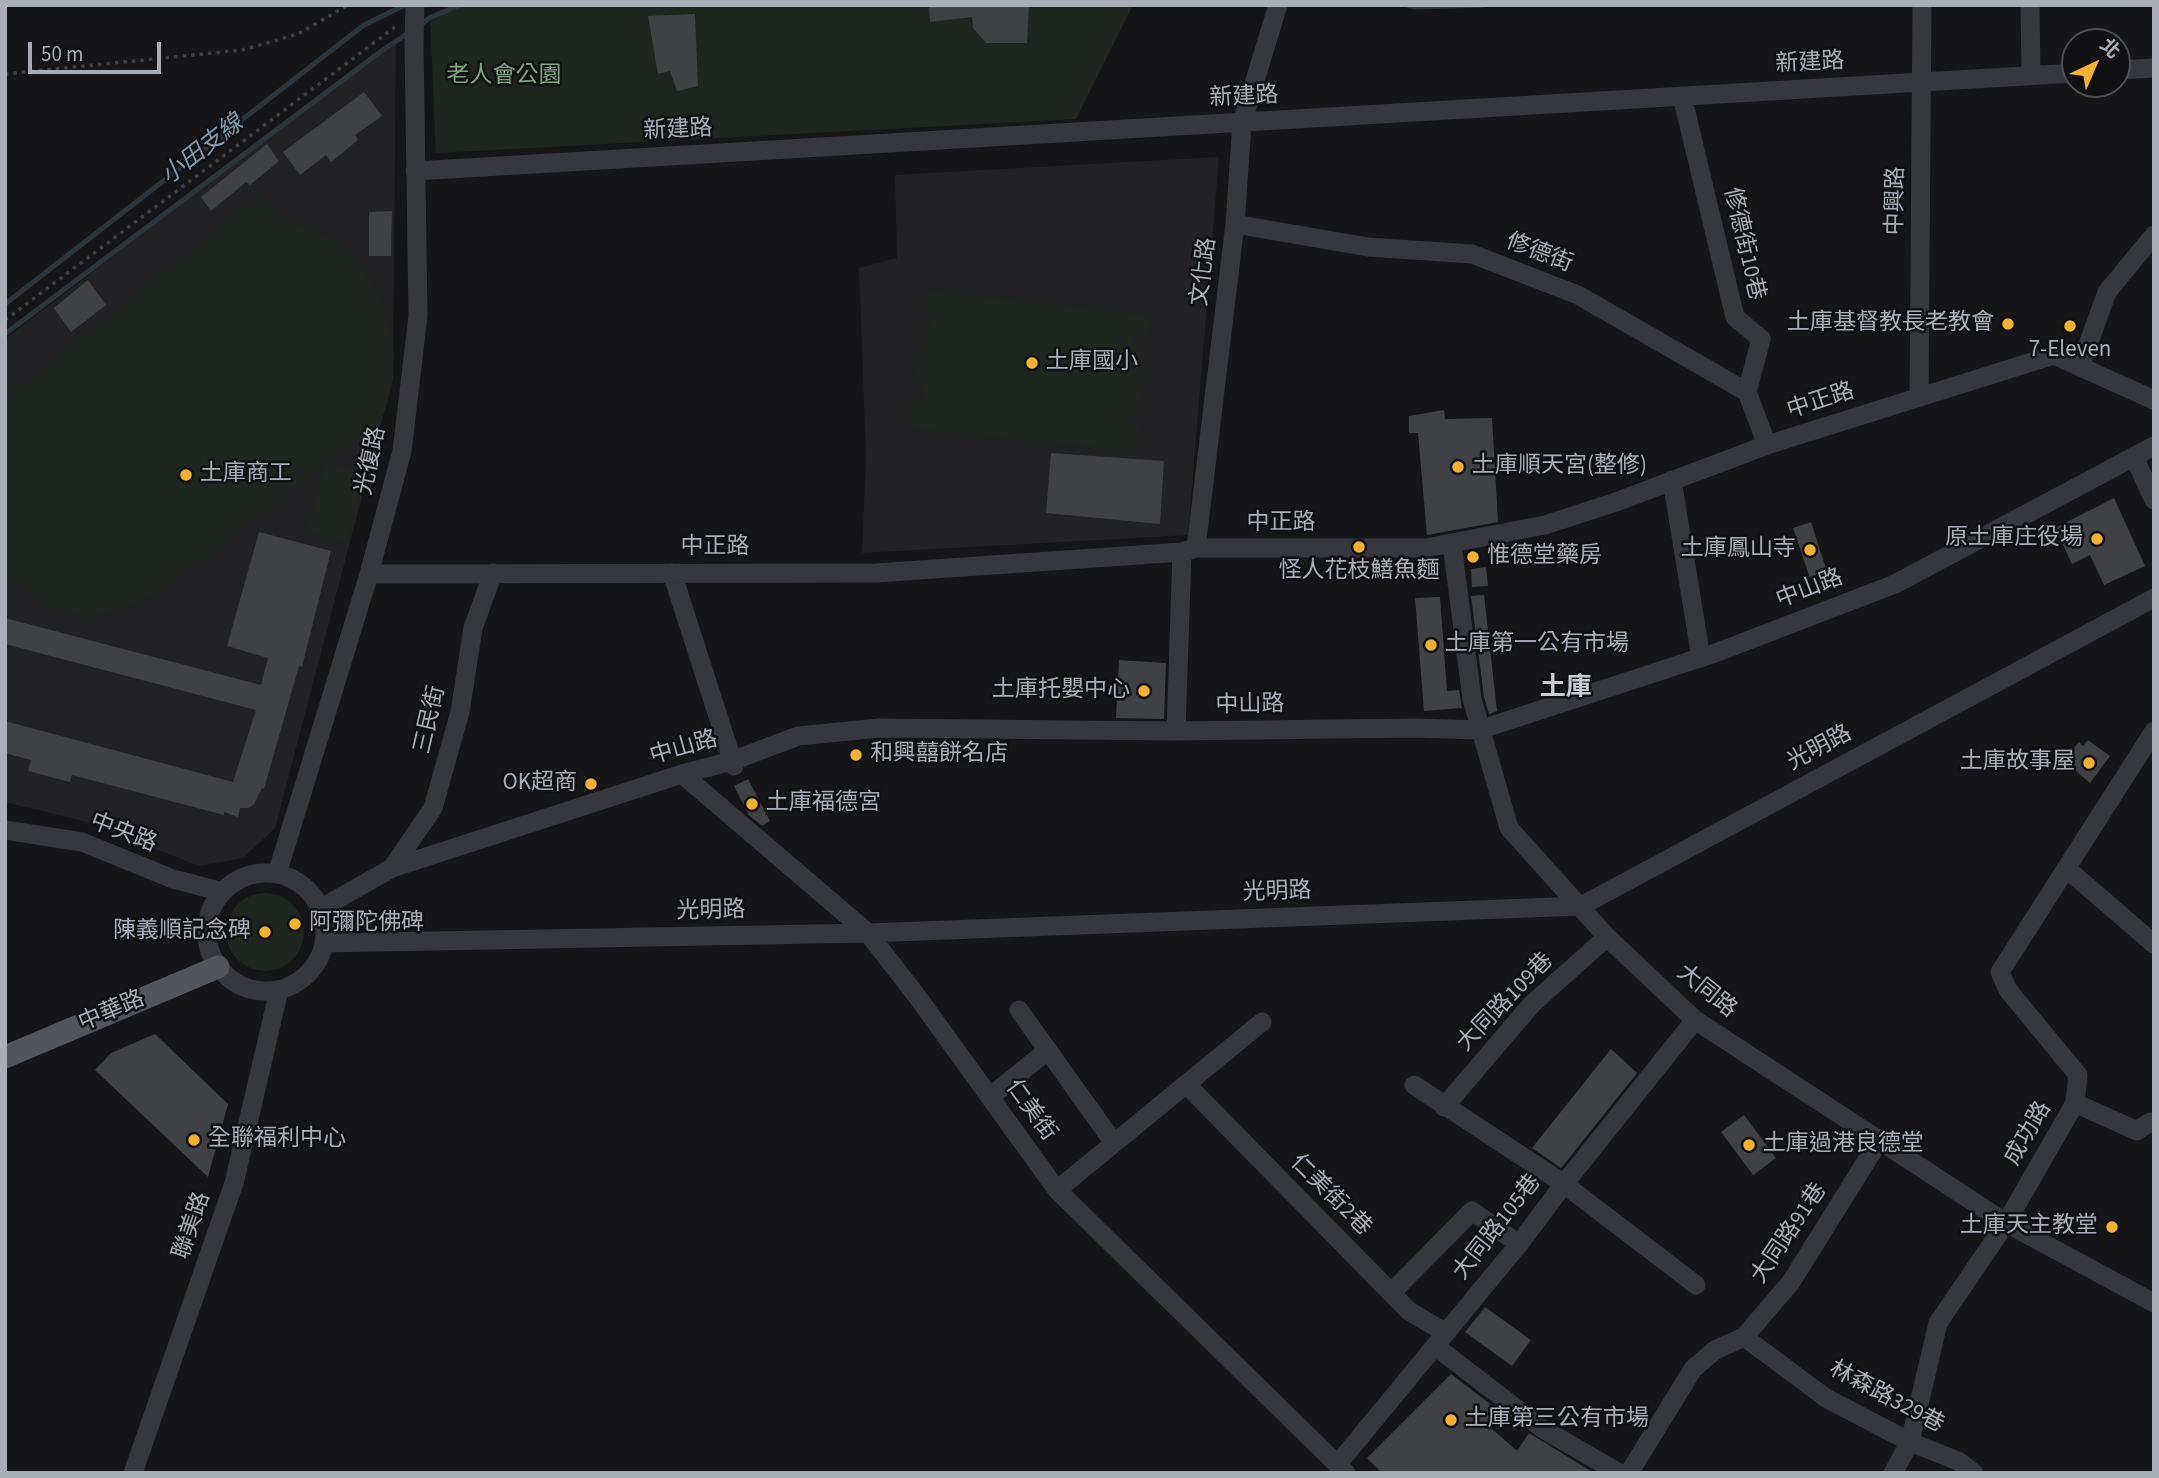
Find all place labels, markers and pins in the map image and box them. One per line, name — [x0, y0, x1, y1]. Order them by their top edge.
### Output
place label: 土庫基督教長老教會 — [1787, 310, 1994, 338]
marker: 土庫基督教長老教會 — [2000, 316, 2016, 332]
marker: 7-Eleven — [2062, 318, 2078, 334]
place label: 7-Eleven — [2029, 337, 2111, 365]
place label: 土庫國小 — [1046, 349, 1138, 377]
marker: 土庫國小 — [1024, 355, 1040, 371]
place label: 土庫順天宮(整修) — [1472, 453, 1647, 481]
marker: 土庫順天宮(整修) — [1450, 459, 1466, 475]
place label: 土庫商工 — [200, 461, 292, 489]
marker: 土庫商工 — [178, 467, 194, 483]
place label: 原土庫庄役場 — [1945, 525, 2083, 553]
marker: 原土庫庄役場 — [2089, 531, 2105, 547]
place label: 土庫鳳山寺 — [1681, 536, 1796, 564]
marker: 怪人花枝鱔魚麵 — [1351, 539, 1367, 555]
marker: 土庫鳳山寺 — [1802, 542, 1818, 558]
place label: 惟德堂藥房 — [1487, 543, 1602, 571]
marker: 惟德堂藥房 — [1465, 549, 1481, 565]
place label: 怪人花枝鱔魚麵 — [1279, 558, 1439, 586]
place label: 土庫第一公有市場 — [1445, 631, 1629, 659]
marker: 土庫第一公有市場 — [1423, 637, 1439, 653]
place label: 土庫托嬰中心 — [992, 677, 1130, 705]
marker: 土庫托嬰中心 — [1136, 683, 1152, 699]
place label: 和興囍餅名店 — [870, 741, 1008, 769]
marker: 和興囍餅名店 — [848, 747, 864, 763]
place label: 土庫故事屋 — [1960, 749, 2075, 777]
marker: 土庫故事屋 — [2081, 755, 2097, 771]
place label: OK超商 — [502, 770, 577, 798]
marker: OK超商 — [583, 776, 599, 792]
place label: 土庫福德宮 — [766, 790, 881, 818]
marker: 土庫福德宮 — [744, 796, 760, 812]
place label: 阿彌陀佛碑 — [309, 910, 424, 938]
marker: 阿彌陀佛碑 — [287, 916, 303, 932]
place label: 陳義順記念碑 — [113, 918, 251, 946]
marker: 陳義順記念碑 — [257, 924, 273, 940]
place label: 全聯福利中心 — [208, 1126, 346, 1154]
place label: 土庫過港良德堂 — [1763, 1131, 1924, 1159]
marker: 全聯福利中心 — [186, 1132, 202, 1148]
marker: 土庫過港良德堂 — [1741, 1137, 1757, 1153]
place label: 土庫天主教堂 — [1960, 1213, 2098, 1241]
marker: 土庫天主教堂 — [2104, 1219, 2120, 1235]
place label: 土庫第三公有市場 — [1465, 1406, 1649, 1434]
marker: 土庫第三公有市場 — [1443, 1412, 1459, 1428]

